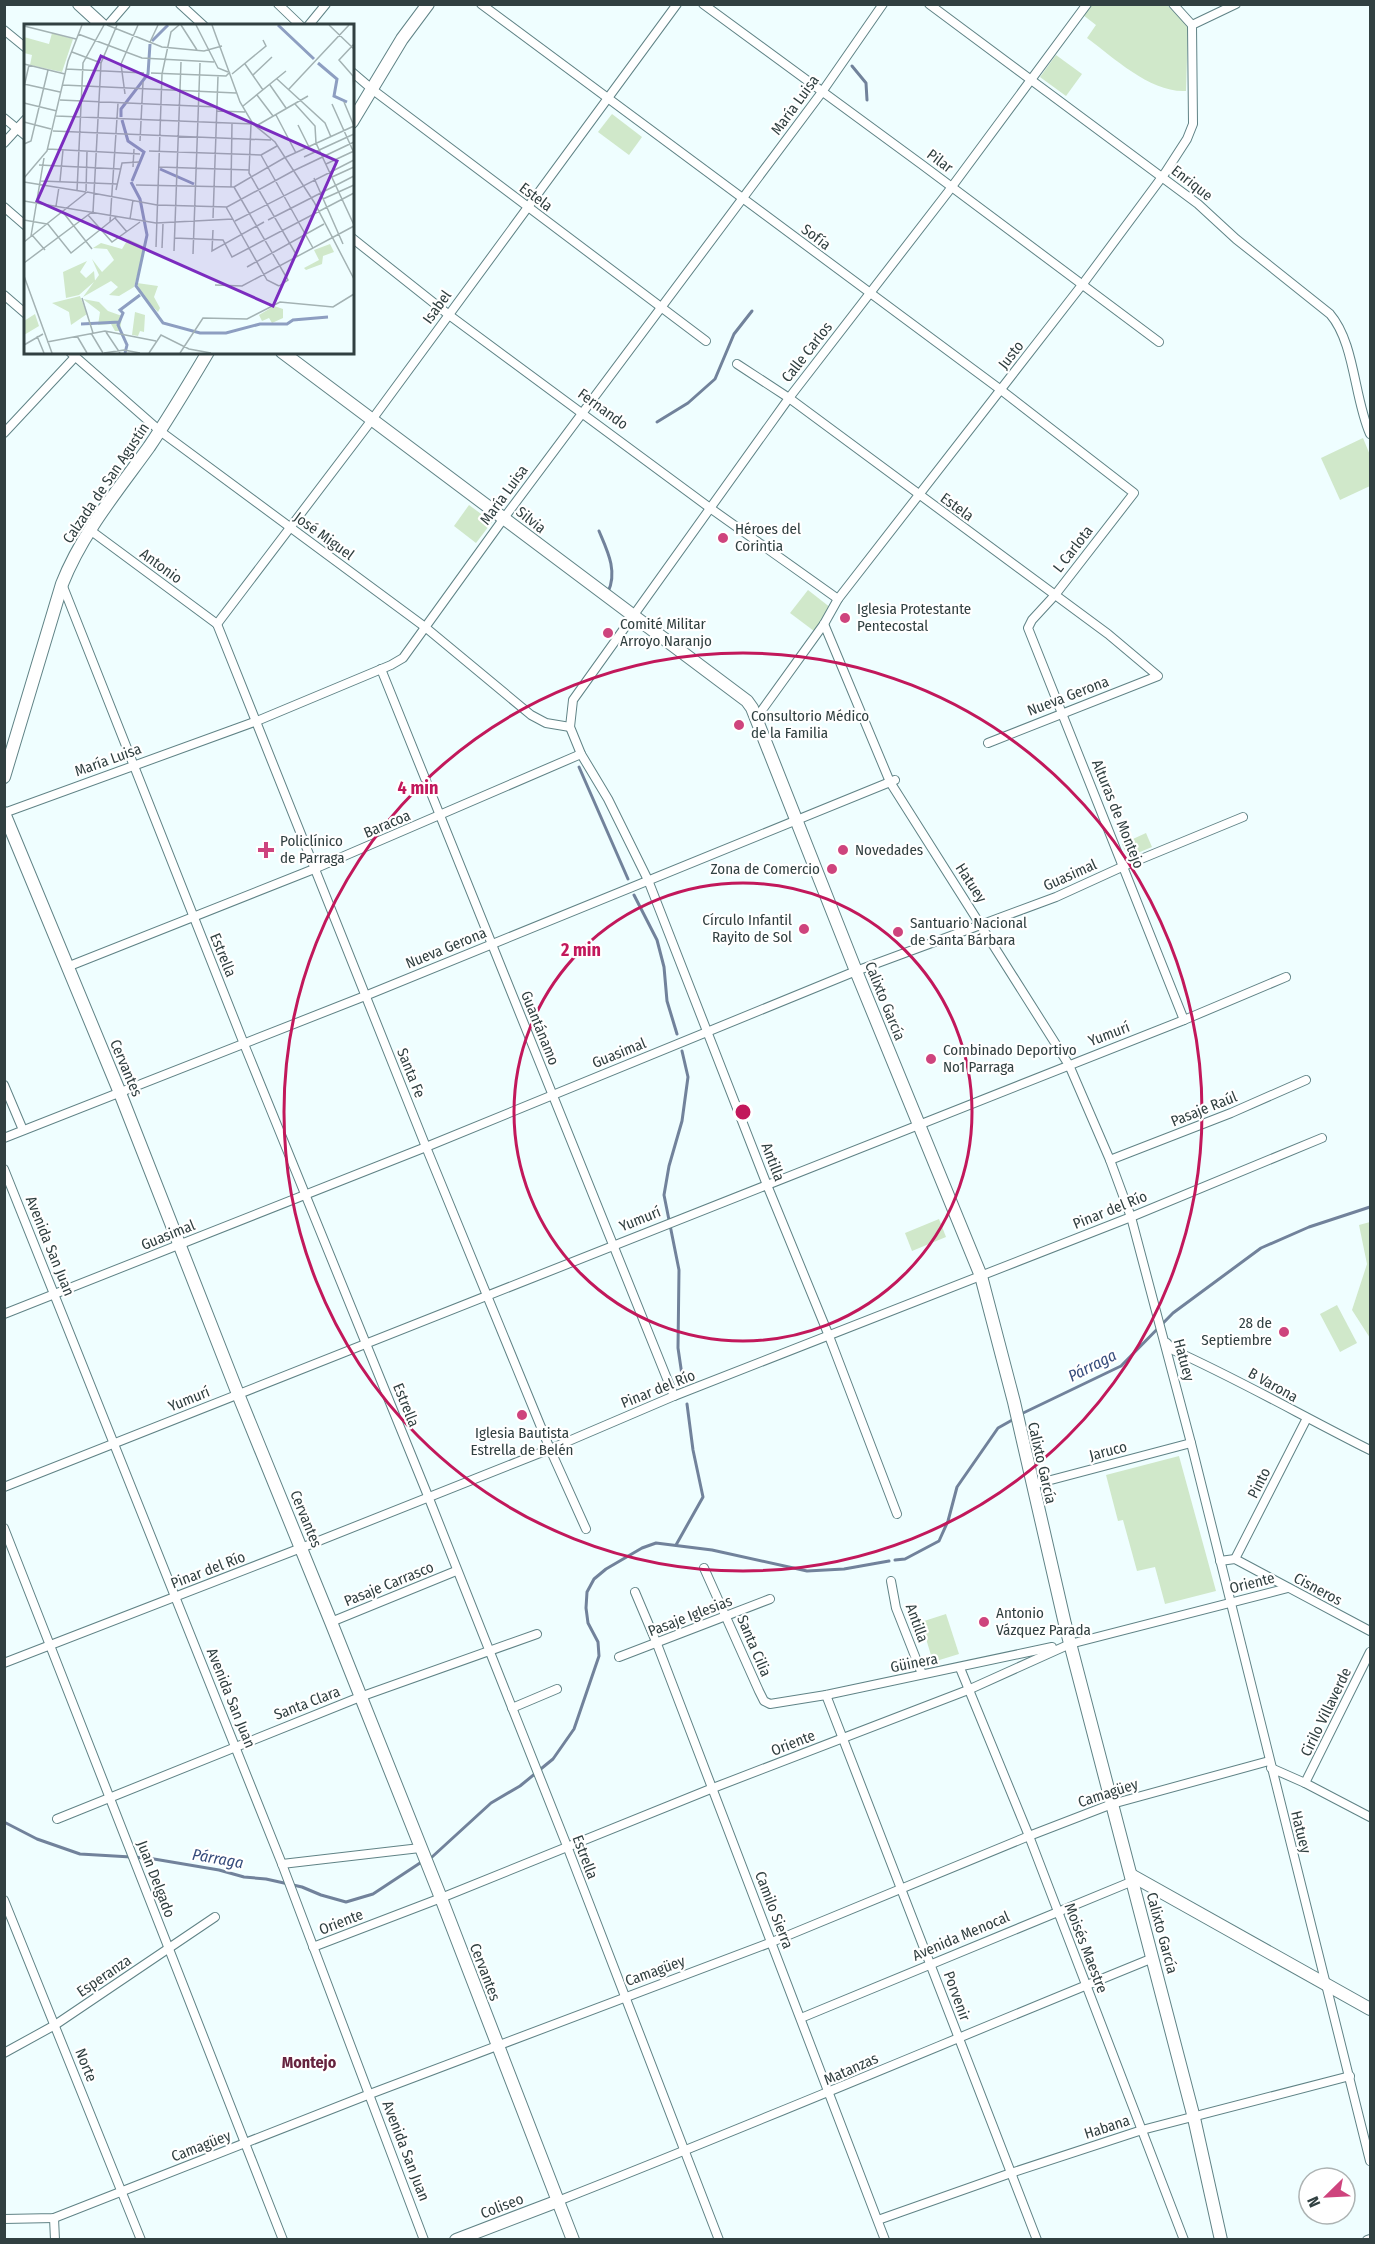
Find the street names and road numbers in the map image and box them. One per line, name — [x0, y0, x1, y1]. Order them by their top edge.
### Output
street label: María Luisa — [767, 72, 823, 138]
street label: Pilar — [923, 145, 957, 177]
street label: Enrique — [1168, 161, 1216, 205]
street label: Estela — [516, 179, 556, 215]
street label: Sofía — [798, 220, 834, 254]
street label: Isabel — [419, 287, 455, 327]
street label: Calle Carlos — [778, 318, 836, 386]
street label: Justo — [994, 337, 1028, 373]
street label: Fernando — [574, 385, 632, 433]
street label: Calzada de San Agustín — [59, 419, 153, 547]
street label: María Luisa — [476, 462, 532, 528]
street label: Estela — [937, 489, 977, 525]
street label: Silvia — [513, 503, 549, 537]
street label: José Miguel — [290, 508, 358, 564]
street label: L Carlota — [1049, 522, 1097, 576]
street label: Antonio — [136, 545, 186, 587]
street label: Nueva Gerona — [1025, 672, 1111, 720]
street label: María Luisa — [72, 740, 144, 780]
street label: Alturas de Montejo — [1088, 757, 1148, 871]
street label: Baracoa — [361, 806, 413, 842]
street label: Guasimal — [1040, 855, 1100, 895]
street label: Hatuey — [952, 860, 990, 906]
street label: Nueva Gerona — [403, 924, 489, 972]
street label: Estrella — [206, 930, 240, 980]
street label: Calixto García — [861, 959, 909, 1043]
street label: Guantánamo — [517, 988, 563, 1068]
street label: Yumurí — [1086, 1018, 1132, 1050]
street label: Guasimal — [589, 1034, 649, 1072]
street label: Cervantes — [106, 1037, 146, 1099]
street label: Santa Fe — [393, 1046, 429, 1100]
street label: Pasaje Raúl — [1168, 1088, 1240, 1130]
street label: Antilla — [757, 1140, 789, 1184]
street label: Pinar del Río — [1070, 1187, 1150, 1233]
street label: Avenida San Juan — [22, 1194, 78, 1298]
street label: Yumurí — [617, 1203, 663, 1235]
street label: Guasimal — [138, 1216, 198, 1254]
street label: Hatuey — [1170, 1337, 1198, 1384]
street label: B Varona — [1245, 1364, 1301, 1406]
street label: Pinar del Río — [618, 1366, 698, 1412]
street label: Estrella — [389, 1380, 423, 1430]
street label: Yumurí — [166, 1383, 212, 1415]
street label: Calixto García — [1024, 1420, 1060, 1506]
street label: Jaruco — [1087, 1437, 1129, 1465]
street label: Pinto — [1244, 1465, 1274, 1501]
street label: Cervantes — [286, 1488, 326, 1550]
street label: Pinar del Río — [168, 1548, 248, 1592]
street label: Pasaje Carrasco — [342, 1558, 437, 1610]
street label: Oriente — [1228, 1569, 1276, 1597]
street label: Cisneros — [1291, 1569, 1345, 1609]
street label: Pasaje Iglesias — [645, 1592, 735, 1640]
street label: Antilla — [902, 1601, 932, 1645]
street label: Santa Cilia — [733, 1613, 775, 1679]
street label: Avenida San Juan — [203, 1646, 259, 1750]
street label: Güinera — [889, 1650, 939, 1676]
street label: Cirilo Villaverde — [1297, 1665, 1355, 1759]
street label: Santa Clara — [271, 1682, 343, 1724]
street label: Oriente — [768, 1726, 818, 1760]
street label: Camagüey — [1076, 1775, 1141, 1811]
street label: Hatuey — [1287, 1809, 1315, 1855]
street label: Estrella — [568, 1832, 602, 1882]
street label: Juan Delgado — [133, 1838, 179, 1920]
street label: Camilo Sierra — [751, 1869, 797, 1951]
street label: Calixto García — [1143, 1890, 1181, 1976]
street label: Moisés Maestre — [1061, 1900, 1111, 1996]
street label: Oriente — [316, 1905, 366, 1939]
street label: Avenida Menocal — [910, 1907, 1012, 1965]
street label: Cervantes — [466, 1941, 504, 2003]
street label: Esperanza — [73, 1951, 135, 2001]
street label: Camagüey — [623, 1952, 688, 1990]
street label: Porvenir — [940, 1969, 975, 2024]
street label: Norte — [71, 2046, 101, 2084]
street label: Matanzas — [821, 2049, 881, 2089]
street label: Avenida San Juan — [379, 2098, 433, 2204]
street label: Habana — [1082, 2111, 1132, 2143]
street label: Camagüey — [169, 2126, 234, 2166]
street label: Coliseo — [478, 2190, 526, 2222]

